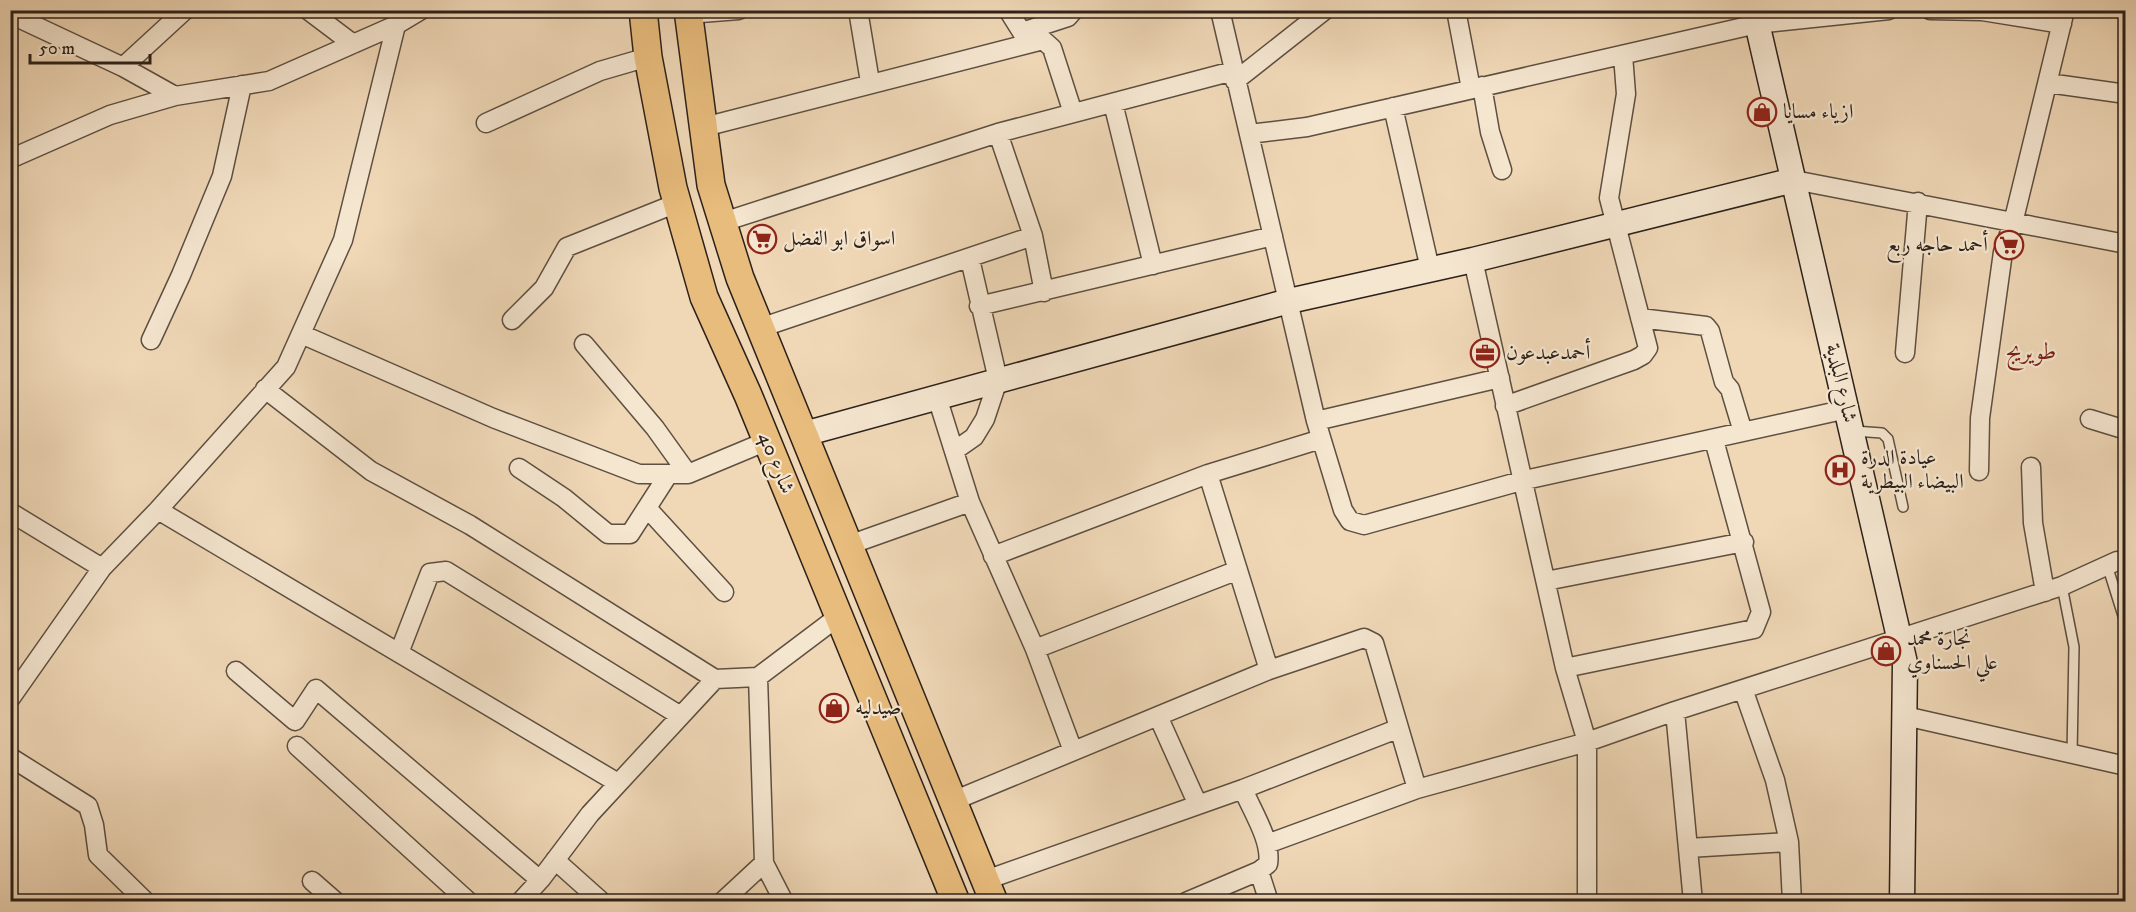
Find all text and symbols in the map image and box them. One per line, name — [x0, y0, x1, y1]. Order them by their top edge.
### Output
scale bar — [30, 27, 150, 65]
text: 50 m — [39, 38, 75, 60]
shop icon: ازياء مسايا — [1746, 96, 1778, 128]
place label: ازياء مسايا — [1783, 99, 1854, 125]
supermarket icon: اسواق ابو الفضل — [746, 223, 778, 255]
place label: اسواق ابو الفضل — [783, 226, 895, 253]
place label: أحمد حاجه ربع — [1886, 229, 1988, 263]
supermarket icon: أحمد حاجه ربع — [1993, 229, 2025, 261]
office icon: أحمدعبدعون — [1469, 337, 1501, 369]
place label: أحمدعبدعون — [1506, 337, 1591, 366]
district label: طويريج — [2006, 337, 2056, 371]
street label: شارع البلدية — [1815, 341, 1863, 426]
street label: شارع 40 — [748, 428, 800, 499]
place label: عيادة الدرة البيضاء البيطرية — [1861, 445, 1964, 495]
hospital icon: عيادة الدرة البيضاء البيطرية — [1824, 454, 1856, 486]
place label: نجارة محمد علي الحسناوي — [1907, 626, 1998, 682]
shop icon: نجارة محمد علي الحسناوي — [1870, 635, 1902, 667]
shop icon: صيدليه — [818, 692, 850, 724]
place label: صيدليه — [855, 695, 901, 721]

